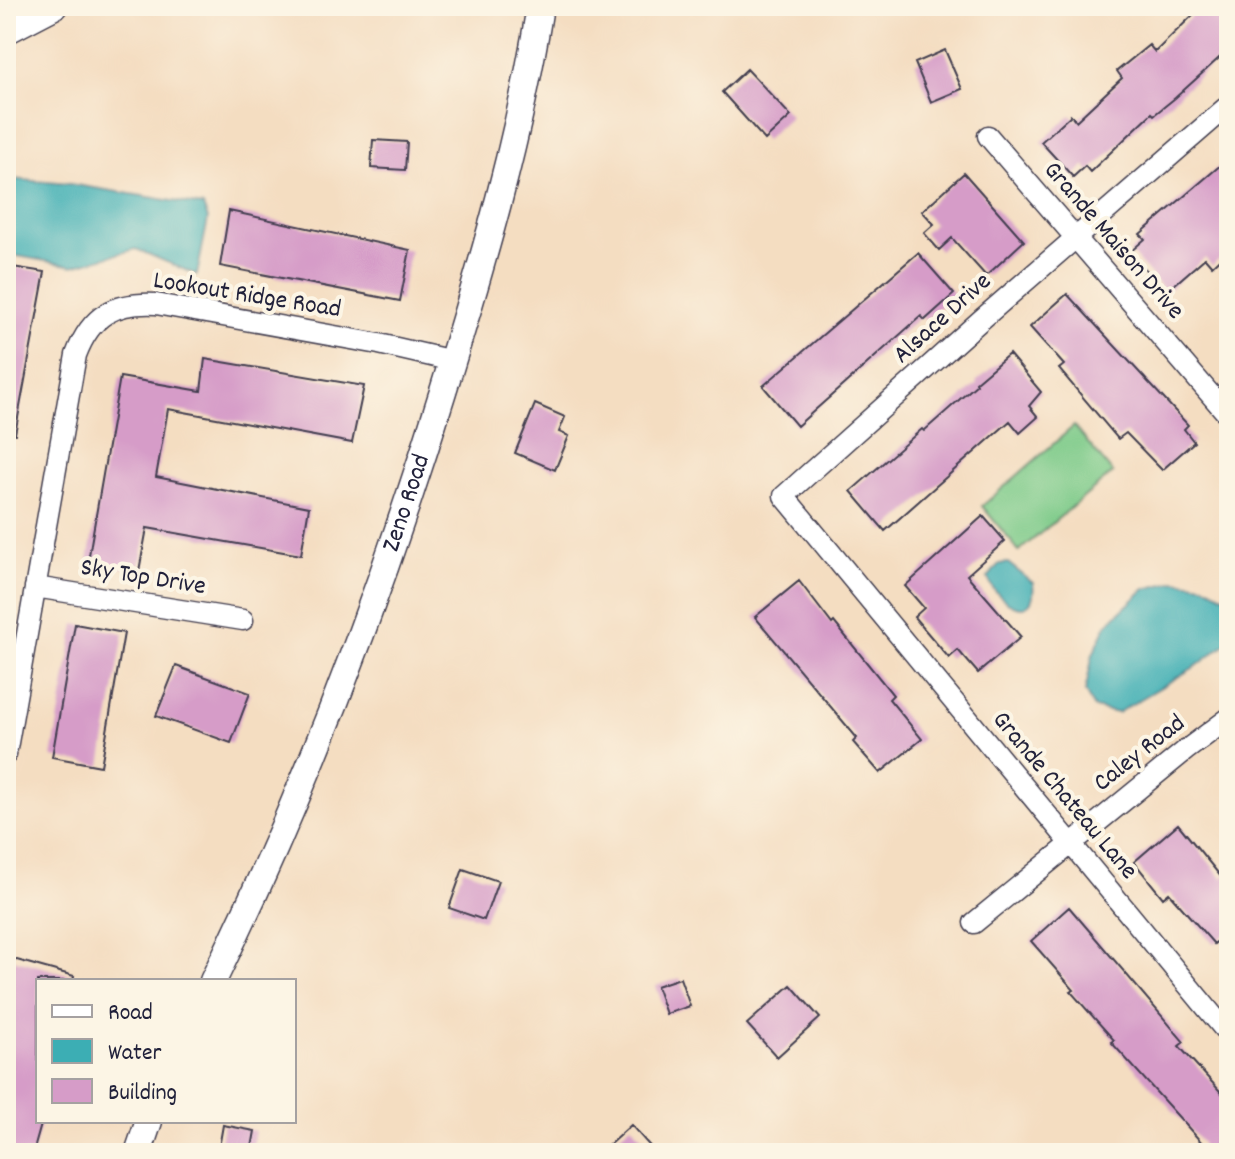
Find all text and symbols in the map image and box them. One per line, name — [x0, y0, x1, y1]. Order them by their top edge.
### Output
street label: Grande Maison Drive — [1034, 154, 1192, 328]
street label: Lookout Ridge Road — [150, 263, 344, 329]
street label: Alsace Drive — [885, 265, 1001, 373]
street label: Zeno Road — [373, 450, 440, 557]
street label: Sky Top Drive — [78, 550, 208, 606]
street label: Grande Chateau Lane — [982, 704, 1146, 888]
street label: Caley Road — [1086, 706, 1194, 802]
legend — [36, 979, 296, 1123]
text: Road — [108, 997, 153, 1031]
text: Water — [108, 1037, 161, 1071]
text: Building — [108, 1077, 177, 1111]

